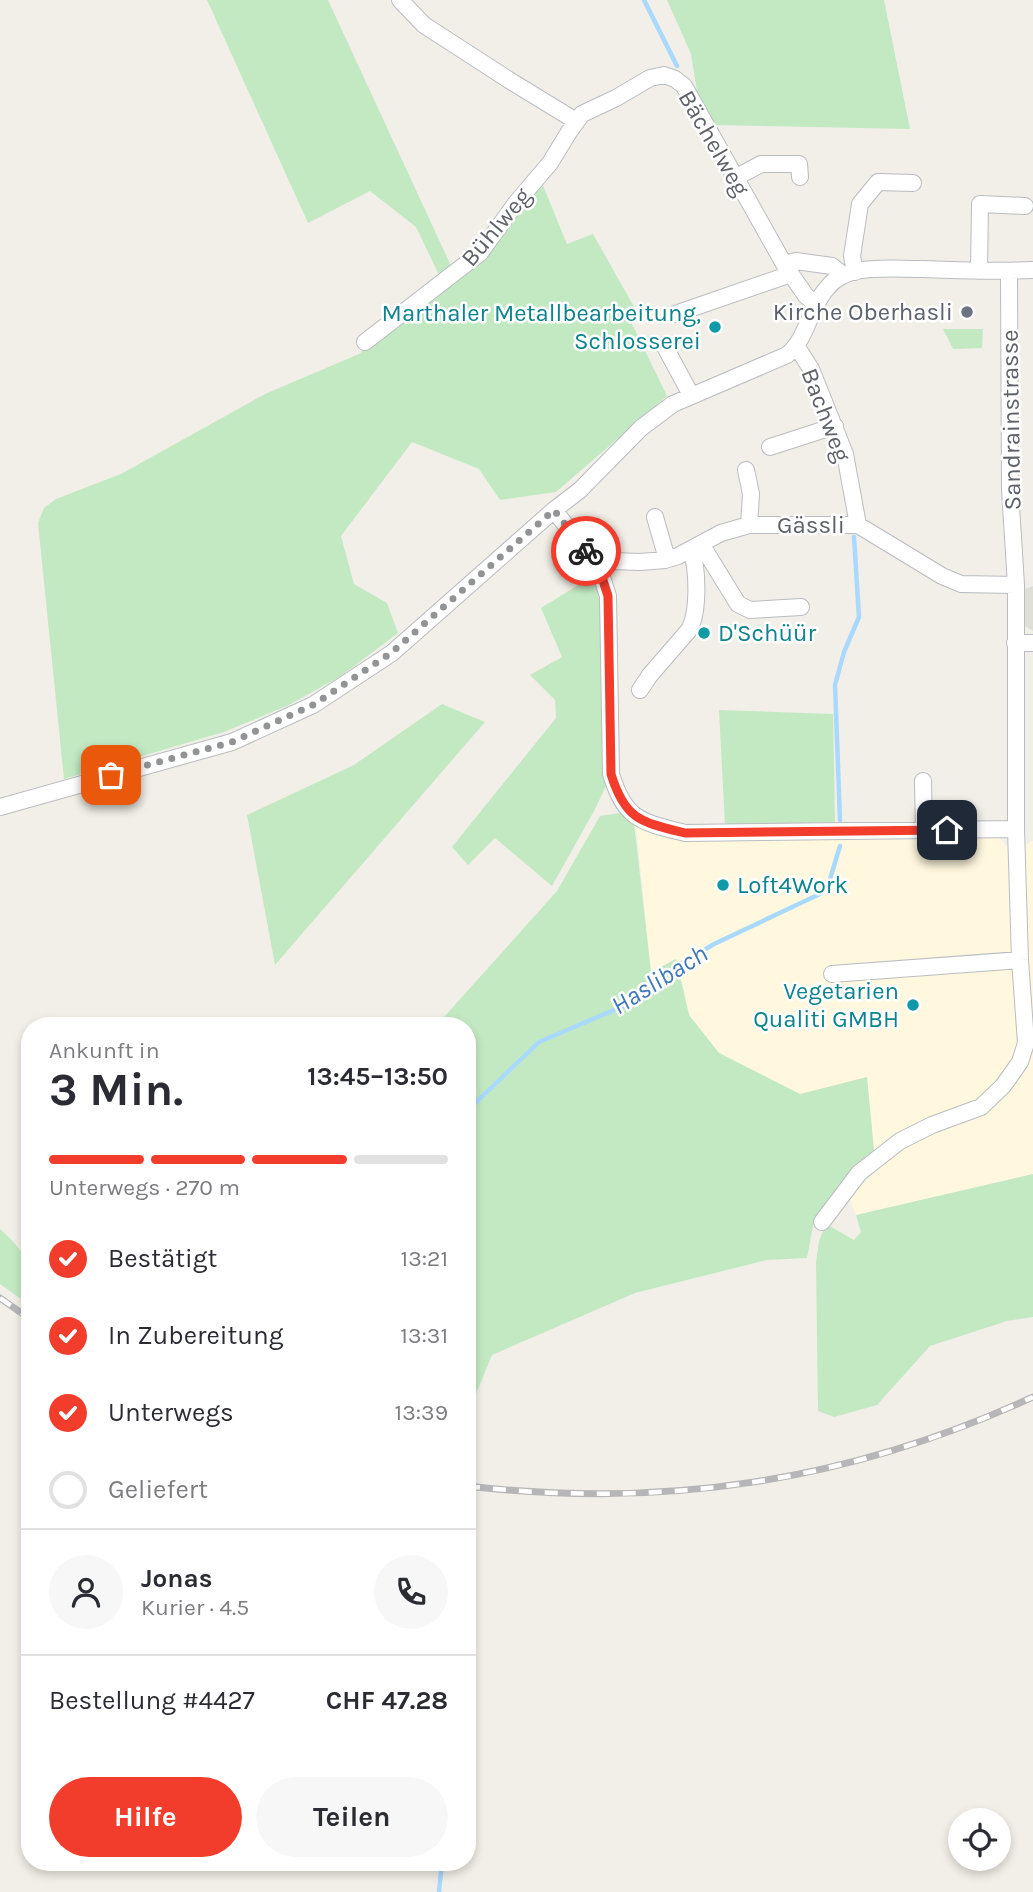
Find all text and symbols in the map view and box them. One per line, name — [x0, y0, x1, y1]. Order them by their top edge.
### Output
street label: Bächelweg — [673, 85, 756, 201]
street label: Bühlweg — [455, 182, 537, 272]
place label: Kirche Oberhasli — [773, 298, 953, 326]
place label: Marthaler Metallbearbeitung, Schlosserei — [382, 299, 701, 355]
marker: Kirche Oberhasli — [959, 304, 975, 320]
marker: Marthaler Metallbearbeitung, Schlosserei — [707, 319, 723, 335]
street label: Sandrainstrasse — [995, 329, 1027, 511]
street label: Bachweg — [795, 364, 857, 466]
street label: Gässli — [777, 511, 845, 539]
courier — [551, 516, 621, 586]
icon: bike — [567, 532, 605, 570]
place label: D'Schüür — [718, 619, 817, 647]
marker: D'Schüür — [696, 625, 712, 641]
pin — [81, 745, 141, 805]
icon: bag — [92, 756, 130, 794]
pin — [917, 800, 977, 860]
icon: home — [928, 811, 966, 849]
place label: Loft4Work — [737, 871, 848, 899]
marker: Loft4Work — [715, 877, 731, 893]
water label: Haslibach — [605, 938, 713, 1021]
place label: Vegetarien Qualiti GMBH — [753, 977, 899, 1033]
marker: Vegetarien Qualiti GMBH — [905, 997, 921, 1013]
text: Ankunft in — [49, 1037, 160, 1064]
text: 13:45–13:50 — [307, 1061, 448, 1092]
text: 3 Min. — [49, 1063, 183, 1117]
text: Unterwegs · 270 m — [49, 1174, 240, 1201]
icon: check — [49, 1240, 87, 1278]
text: Bestätigt — [108, 1243, 217, 1274]
text: 13:21 — [401, 1245, 448, 1272]
icon: check — [49, 1317, 87, 1355]
text: In Zubereitung — [108, 1320, 283, 1351]
text: 13:31 — [400, 1322, 448, 1349]
icon: check — [49, 1394, 87, 1432]
text: Unterwegs — [108, 1397, 234, 1428]
text: 13:39 — [395, 1399, 448, 1426]
text: Geliefert — [108, 1474, 208, 1505]
button: person — [49, 1555, 123, 1629]
button: phone — [374, 1555, 448, 1629]
text: Jonas — [141, 1563, 212, 1594]
text: Kurier · 4.5 — [141, 1594, 249, 1621]
text: Bestellung #4427 — [49, 1685, 255, 1716]
text: CHF 47.28 — [326, 1685, 448, 1716]
button: Hilfe — [49, 1777, 242, 1857]
button: Teilen — [256, 1777, 448, 1857]
map controls — [948, 1808, 1011, 1871]
button: locate — [948, 1808, 1011, 1871]

